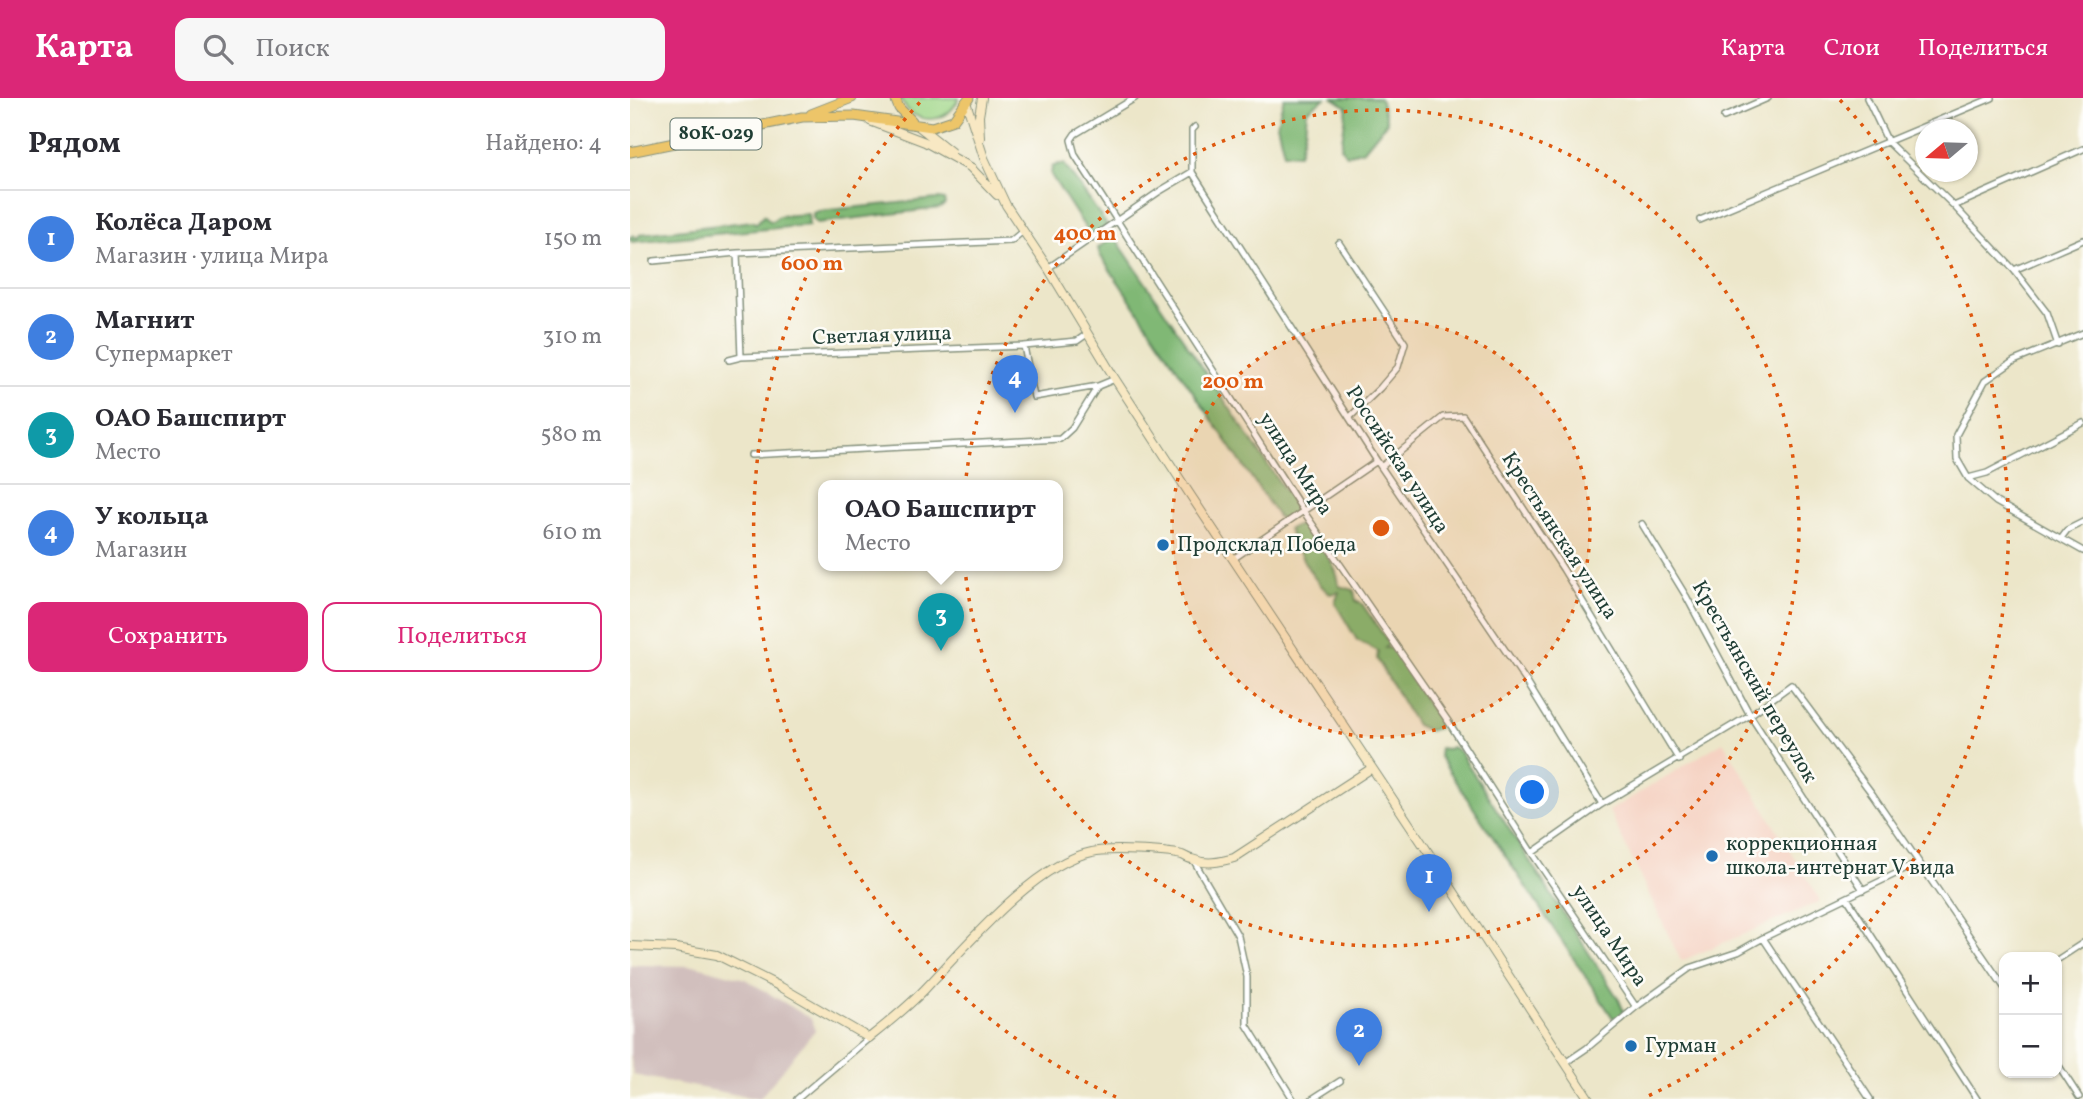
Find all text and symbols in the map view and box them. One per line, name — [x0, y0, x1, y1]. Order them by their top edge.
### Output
search box — [175, 18, 665, 81]
text: Карта — [35, 26, 133, 72]
icon: search — [199, 30, 237, 68]
text: Поиск — [255, 31, 330, 67]
text: Карта — [1721, 32, 1786, 66]
text: Слои — [1824, 32, 1880, 66]
text: Поделиться — [1918, 32, 2048, 66]
road number: 80К-029 — [671, 118, 762, 150]
north arrow — [1915, 119, 1978, 182]
text: Рядом — [28, 123, 121, 165]
text: Найдено: 4 — [485, 128, 602, 160]
text: Колёса Даром — [95, 205, 272, 241]
text: 400 m — [1054, 220, 1116, 249]
text: 1 — [46, 223, 56, 255]
text: 150 m — [544, 223, 602, 255]
text: Магазин · улица Мира — [95, 241, 329, 273]
text: 600 m — [781, 250, 843, 279]
text: Магнит — [95, 303, 195, 339]
street label: Светлая улица — [812, 319, 952, 353]
text: 2 — [45, 321, 57, 353]
text: 310 m — [542, 321, 602, 353]
text: Супермаркет — [95, 339, 233, 371]
pin: 4 — [992, 355, 1038, 413]
text: 200 m — [1202, 368, 1264, 397]
street label: Российская улица — [1338, 380, 1456, 540]
text: ОАО Башспирт — [95, 401, 286, 437]
street label: улица Мира — [1251, 407, 1339, 521]
text: 3 — [45, 419, 57, 451]
text: 580 m — [540, 419, 602, 451]
text: Место — [95, 437, 161, 469]
street label: Крестьянская улица — [1494, 447, 1624, 625]
popup — [818, 480, 1063, 571]
text: ОАО Башспирт — [845, 492, 1036, 528]
text: У кольца — [95, 499, 209, 535]
centre of rings — [1369, 516, 1393, 540]
text: 4 — [44, 517, 58, 549]
text: 610 m — [543, 517, 602, 549]
text: Место — [845, 528, 911, 560]
place label: Продсклад Победа — [1177, 531, 1356, 560]
text: Магазин — [95, 535, 187, 567]
marker: Продсклад Победа — [1155, 537, 1171, 553]
street label: Крестьянский переулок — [1684, 575, 1824, 789]
pin: 3 — [918, 593, 964, 651]
button: Сохранить — [28, 602, 308, 672]
button: Поделиться — [322, 602, 602, 672]
your location — [1515, 775, 1549, 809]
place label: коррекционная школа-интернат V вида — [1726, 830, 1955, 883]
marker: коррекционная школа-интернат V вида — [1704, 848, 1720, 864]
pin: 1 — [1406, 854, 1452, 912]
street label: улица Мира — [1564, 879, 1654, 993]
map controls — [1999, 952, 2062, 1078]
button: + — [1999, 952, 2062, 1015]
pin: 2 — [1336, 1008, 1382, 1066]
button: − — [1999, 1015, 2062, 1078]
place label: Гурман — [1645, 1032, 1717, 1061]
marker: Гурман — [1623, 1038, 1639, 1054]

